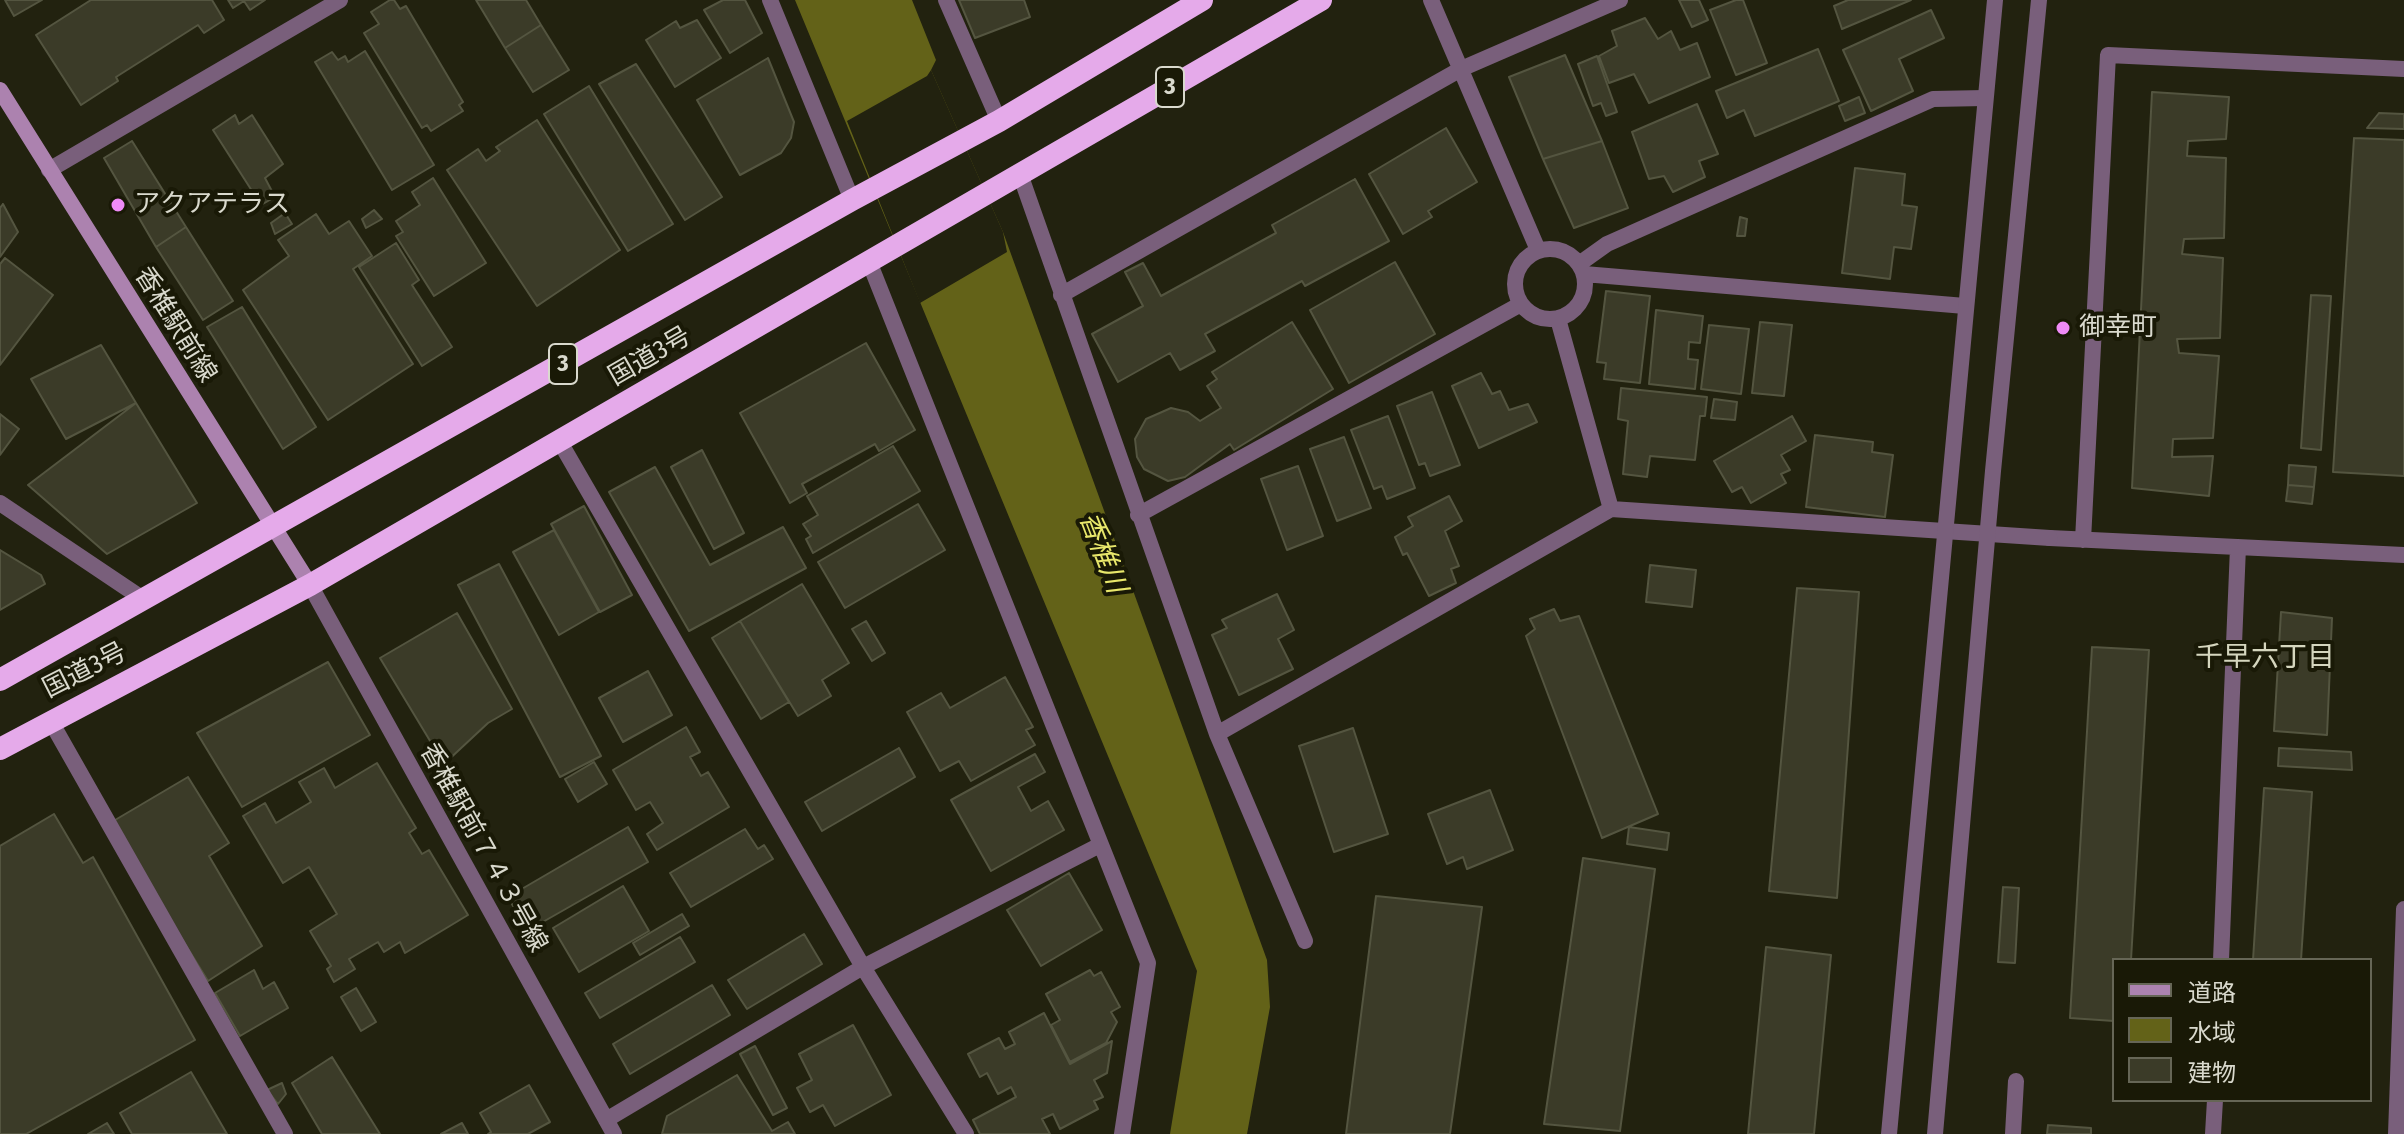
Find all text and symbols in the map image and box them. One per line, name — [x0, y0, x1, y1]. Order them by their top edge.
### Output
road number: 3 — [1156, 67, 1184, 107]
place label: アクアテラス — [134, 189, 290, 221]
marker: アクアテラス — [109, 196, 127, 214]
street label: 香椎駅前線 — [127, 262, 223, 388]
place label: 御幸町 — [2079, 312, 2157, 344]
marker: 御幸町 — [2054, 319, 2072, 337]
street label: 国道3号 — [603, 321, 697, 393]
road number: 3 — [549, 344, 577, 384]
water label: 香椎川 — [1071, 508, 1133, 598]
street label: 国道3号 — [38, 637, 132, 705]
district label: 千早六丁目 — [2195, 641, 2335, 675]
street label: 香椎駅前７４３号線 — [413, 738, 553, 958]
legend — [2112, 958, 2372, 1102]
text: 道路 — [2188, 979, 2236, 1007]
text: 水域 — [2188, 1019, 2236, 1047]
text: 建物 — [2188, 1059, 2236, 1087]

